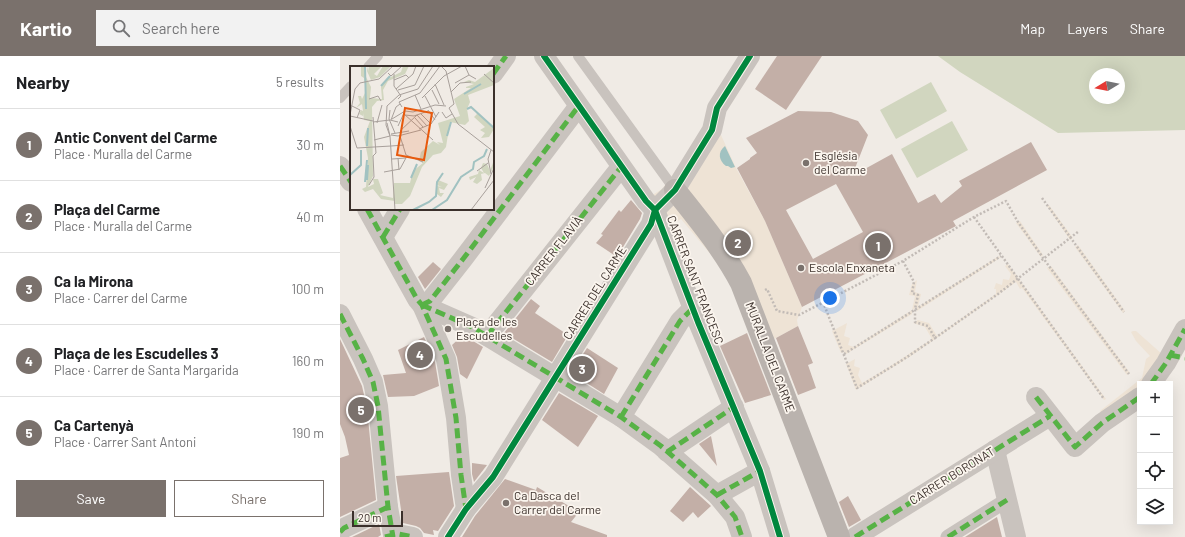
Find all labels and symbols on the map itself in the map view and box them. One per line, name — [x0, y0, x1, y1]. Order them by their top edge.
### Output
inset map — [350, 66, 494, 210]
north arrow — [1089, 68, 1125, 104]
place label: Església del Carme — [814, 148, 866, 176]
marker: Església del Carme — [801, 158, 811, 168]
street label: CARRER FLAVIÀ — [522, 213, 585, 288]
street label: CARRER SANT FRANCESC — [665, 213, 727, 346]
pin: 2 — [725, 228, 751, 258]
pin: 1 — [865, 231, 891, 261]
street label: CARRER DEL CARME — [560, 243, 629, 342]
place label: Escola Enxaneta — [809, 260, 895, 274]
marker: Escola Enxaneta — [796, 263, 806, 273]
your location — [820, 288, 840, 308]
street label: MURALLA DEL CARME — [743, 300, 798, 414]
place label: Plaça de les Escudelles — [456, 314, 517, 342]
marker: Plaça de les Escudelles — [443, 324, 453, 334]
pin: 4 — [407, 340, 433, 370]
pin: 3 — [569, 354, 595, 384]
pin: 5 — [348, 395, 374, 425]
street label: CARRER BORONAT — [906, 443, 997, 507]
place label: Ca Dasca del Carrer del Carme — [514, 488, 601, 516]
marker: Ca Dasca del Carrer del Carme — [501, 498, 511, 508]
scale bar — [352, 509, 403, 528]

